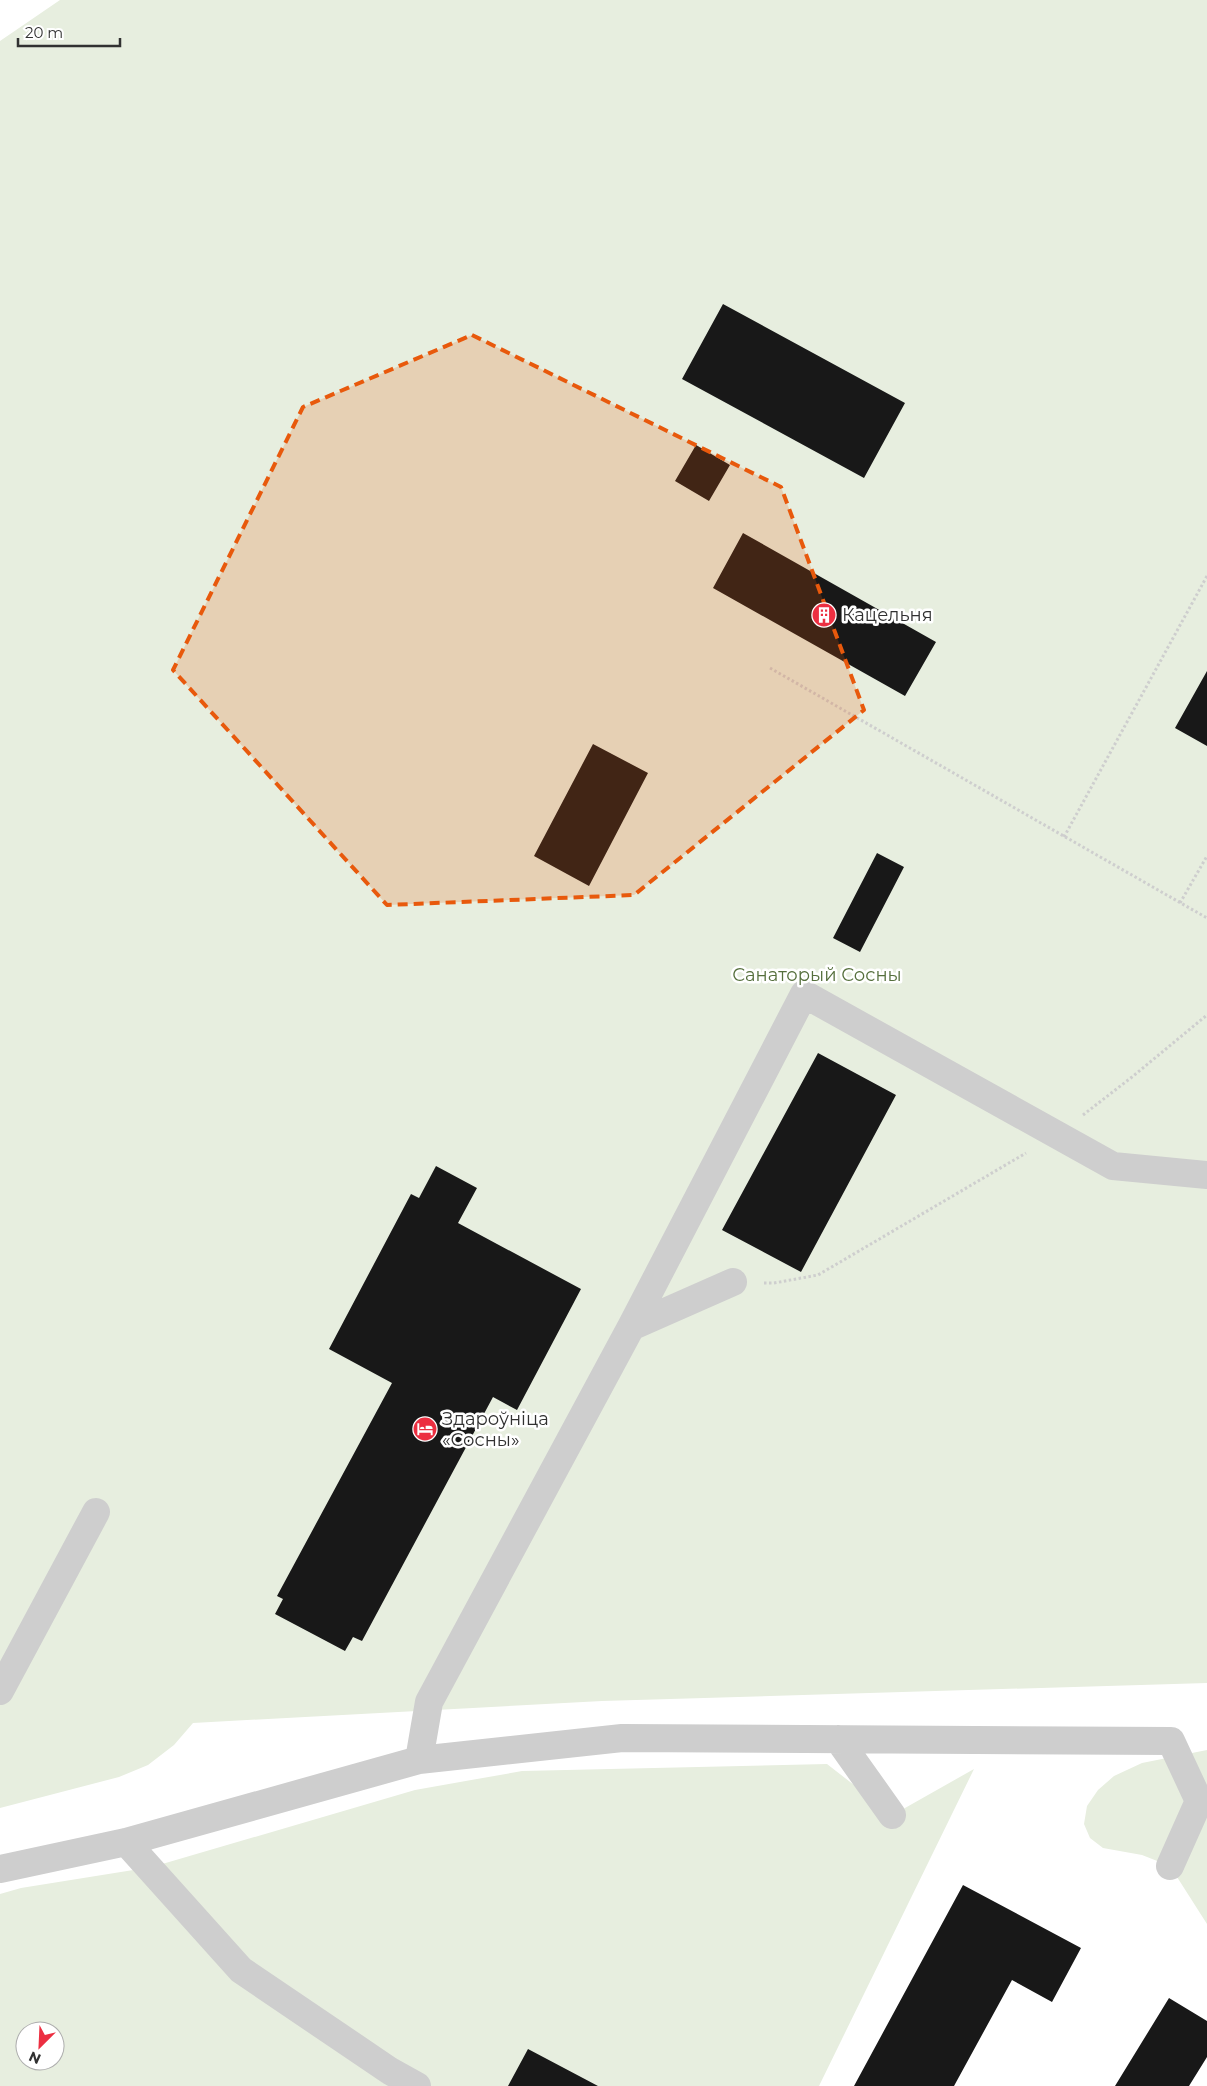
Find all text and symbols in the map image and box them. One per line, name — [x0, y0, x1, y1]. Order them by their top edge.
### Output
scale bar — [18, 15, 120, 47]
text: 20 m — [25, 23, 63, 42]
building icon: Кацельня — [811, 602, 837, 628]
place label: Кацельня — [842, 604, 933, 626]
park label: Санаторый Сосны — [732, 964, 902, 986]
place label: Здароўніца «Сосны» — [442, 1408, 549, 1451]
hotel icon: Здароўніца «Сосны» — [412, 1416, 438, 1442]
north arrow — [15, 2021, 65, 2071]
text: N — [26, 2047, 44, 2068]

